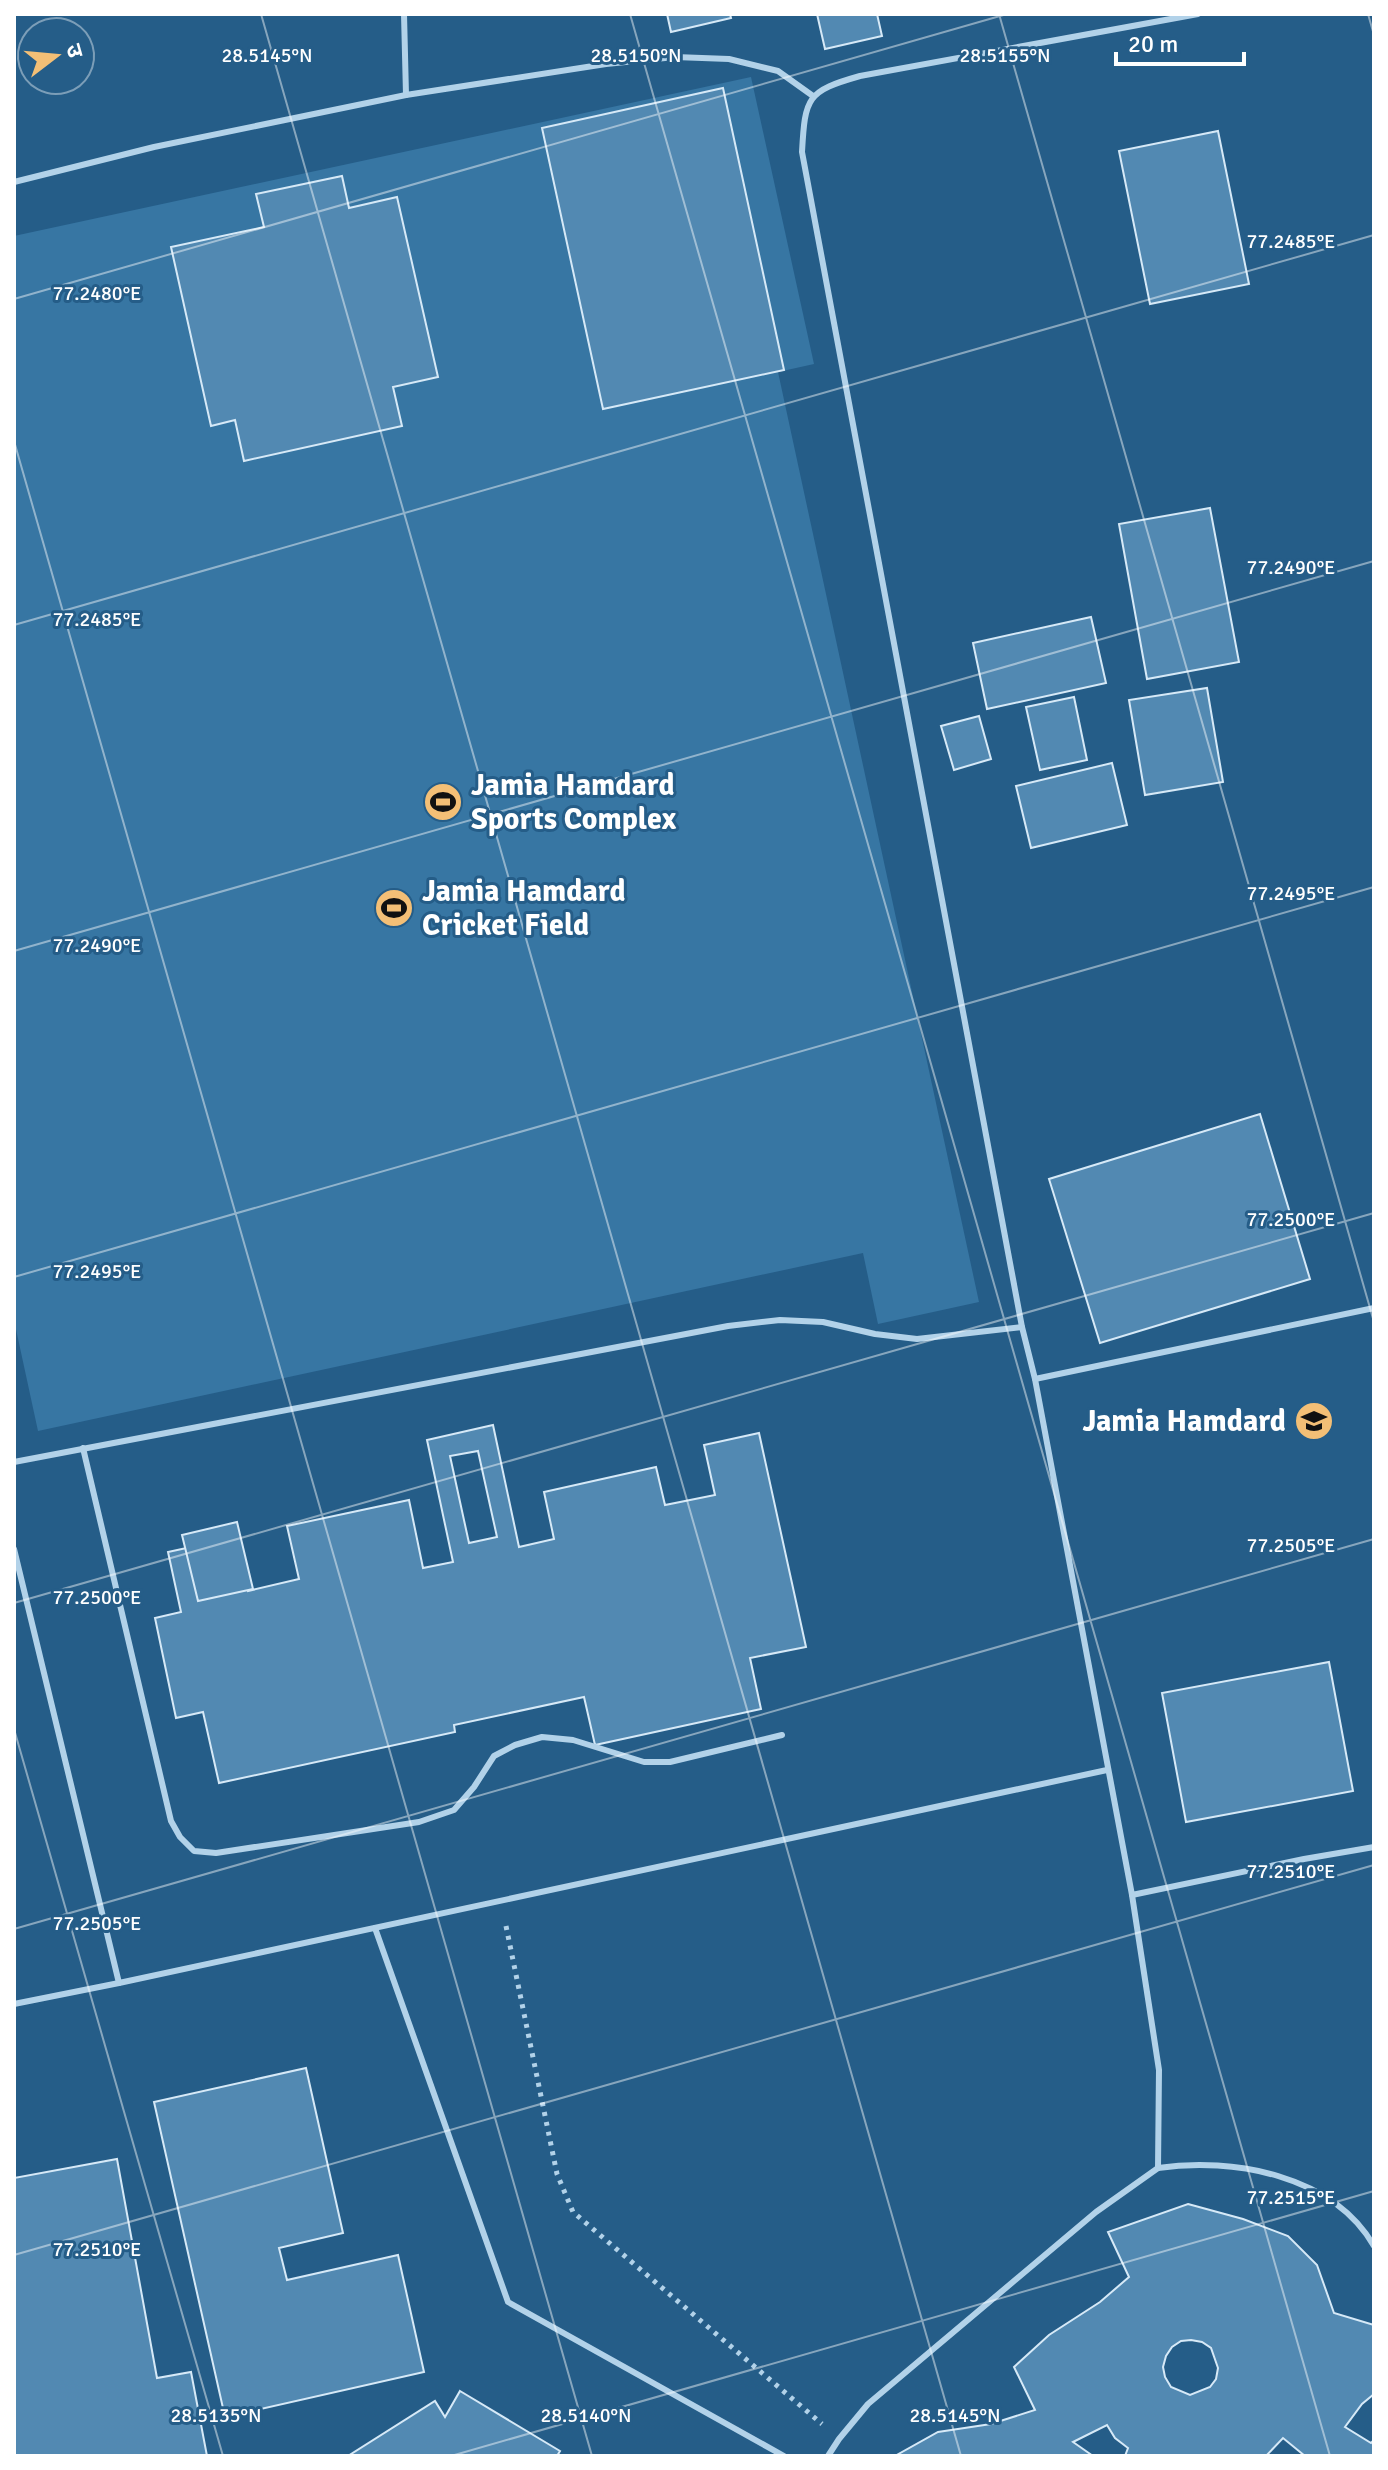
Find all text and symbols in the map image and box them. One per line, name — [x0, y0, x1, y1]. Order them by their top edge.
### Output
north arrow — [16, 16, 96, 96]
scale bar — [1116, 16, 1244, 66]
text: 20 m — [1128, 29, 1178, 59]
text: उ — [60, 41, 90, 62]
text: 28.5145°N — [221, 43, 313, 68]
text: 28.5150°N — [590, 43, 682, 68]
text: 28.5155°N — [959, 43, 1051, 68]
text: 77.2485°E — [1247, 229, 1335, 254]
text: 77.2480°E — [53, 281, 141, 306]
text: 77.2490°E — [1247, 555, 1335, 580]
text: 77.2485°E — [53, 607, 141, 632]
place label: Jamia Hamdard Sports Complex — [471, 767, 677, 838]
sports icon: Jamia Hamdard Sports Complex — [422, 781, 464, 823]
place label: Jamia Hamdard Cricket Field — [422, 873, 626, 944]
text: 77.2495°E — [1247, 881, 1335, 906]
sports icon: Jamia Hamdard Cricket Field — [373, 887, 415, 929]
text: 77.2490°E — [53, 933, 141, 958]
text: 77.2500°E — [1247, 1207, 1335, 1232]
text: 77.2495°E — [53, 1259, 141, 1284]
school or university icon: Jamia Hamdard — [1293, 1400, 1335, 1442]
place label: Jamia Hamdard — [1082, 1403, 1286, 1440]
text: 77.2505°E — [1247, 1533, 1335, 1558]
text: 77.2500°E — [53, 1585, 141, 1610]
text: 77.2510°E — [1247, 1859, 1335, 1884]
text: 77.2505°E — [53, 1911, 141, 1936]
text: 77.2515°E — [1247, 2185, 1335, 2210]
text: 77.2510°E — [53, 2237, 141, 2262]
text: 28.5135°N — [170, 2403, 262, 2428]
text: 28.5140°N — [540, 2403, 632, 2428]
text: 28.5145°N — [909, 2403, 1001, 2428]

